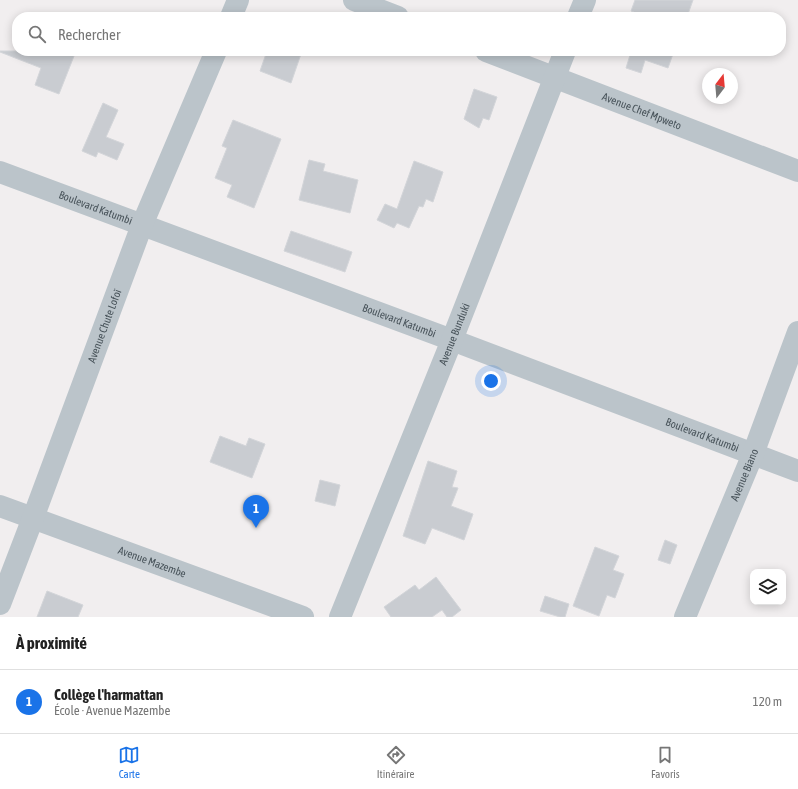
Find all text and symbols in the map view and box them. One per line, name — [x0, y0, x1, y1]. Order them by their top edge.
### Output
search box — [12, 12, 786, 56]
icon: search — [26, 23, 48, 45]
text: Rechercher — [58, 26, 120, 43]
north arrow — [702, 68, 738, 104]
street label: Avenue Chef Mpweto — [600, 90, 683, 132]
street label: Boulevard Katumbi — [57, 188, 134, 227]
street label: Avenue Chute Lofoï — [85, 287, 124, 364]
street label: Boulevard Katumbi — [361, 301, 438, 340]
street label: Avenue Bunduki — [436, 302, 472, 367]
your location — [481, 371, 501, 391]
street label: Boulevard Katumbi — [664, 415, 741, 454]
street label: Avenue Biano — [728, 447, 760, 503]
pin: 1 — [243, 495, 269, 528]
street label: Avenue Mazembe — [116, 544, 188, 580]
map controls — [750, 569, 786, 605]
button: layers — [750, 569, 786, 605]
text: À proximité — [16, 633, 87, 653]
text: Collège l'harmattan — [54, 686, 163, 703]
text: 1 — [26, 694, 32, 709]
text: 120 m — [753, 694, 782, 709]
text: École · Avenue Mazembe — [54, 703, 170, 718]
tab: Carte — [118, 744, 140, 780]
tab: Itinéraire — [377, 744, 415, 780]
tab: Favoris — [651, 744, 680, 780]

